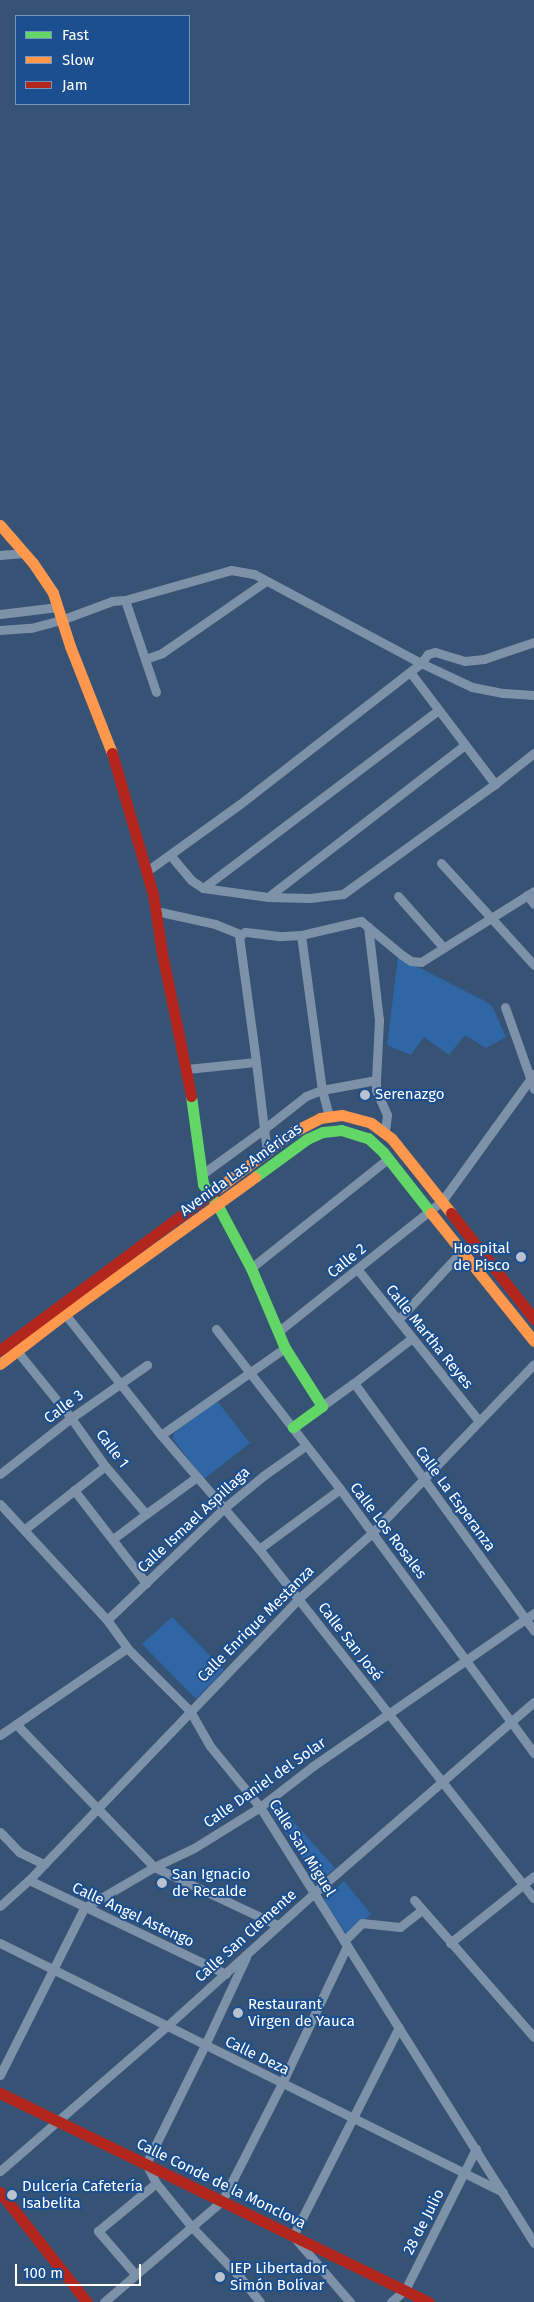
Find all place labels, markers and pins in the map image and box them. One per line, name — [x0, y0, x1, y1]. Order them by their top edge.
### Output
place label: Serenazgo — [375, 1086, 445, 1104]
marker: Serenazgo — [359, 1089, 371, 1101]
place label: Hospital de Pisco — [453, 1239, 510, 1274]
marker: Hospital de Pisco — [514, 1250, 528, 1264]
place label: San Ignacio de Recalde — [172, 1865, 250, 1900]
marker: San Ignacio de Recalde — [156, 1877, 168, 1889]
place label: Restaurant Virgen de Yauca — [248, 1995, 355, 2030]
marker: Restaurant Virgen de Yauca — [232, 2007, 244, 2019]
place label: Dulcería Cafetería Isabelita — [22, 2177, 143, 2212]
marker: Dulcería Cafetería Isabelita — [6, 2189, 18, 2201]
place label: IEP Libertador Simón Bolívar — [230, 2259, 327, 2294]
marker: IEP Libertador Simón Bolívar — [214, 2271, 226, 2283]

